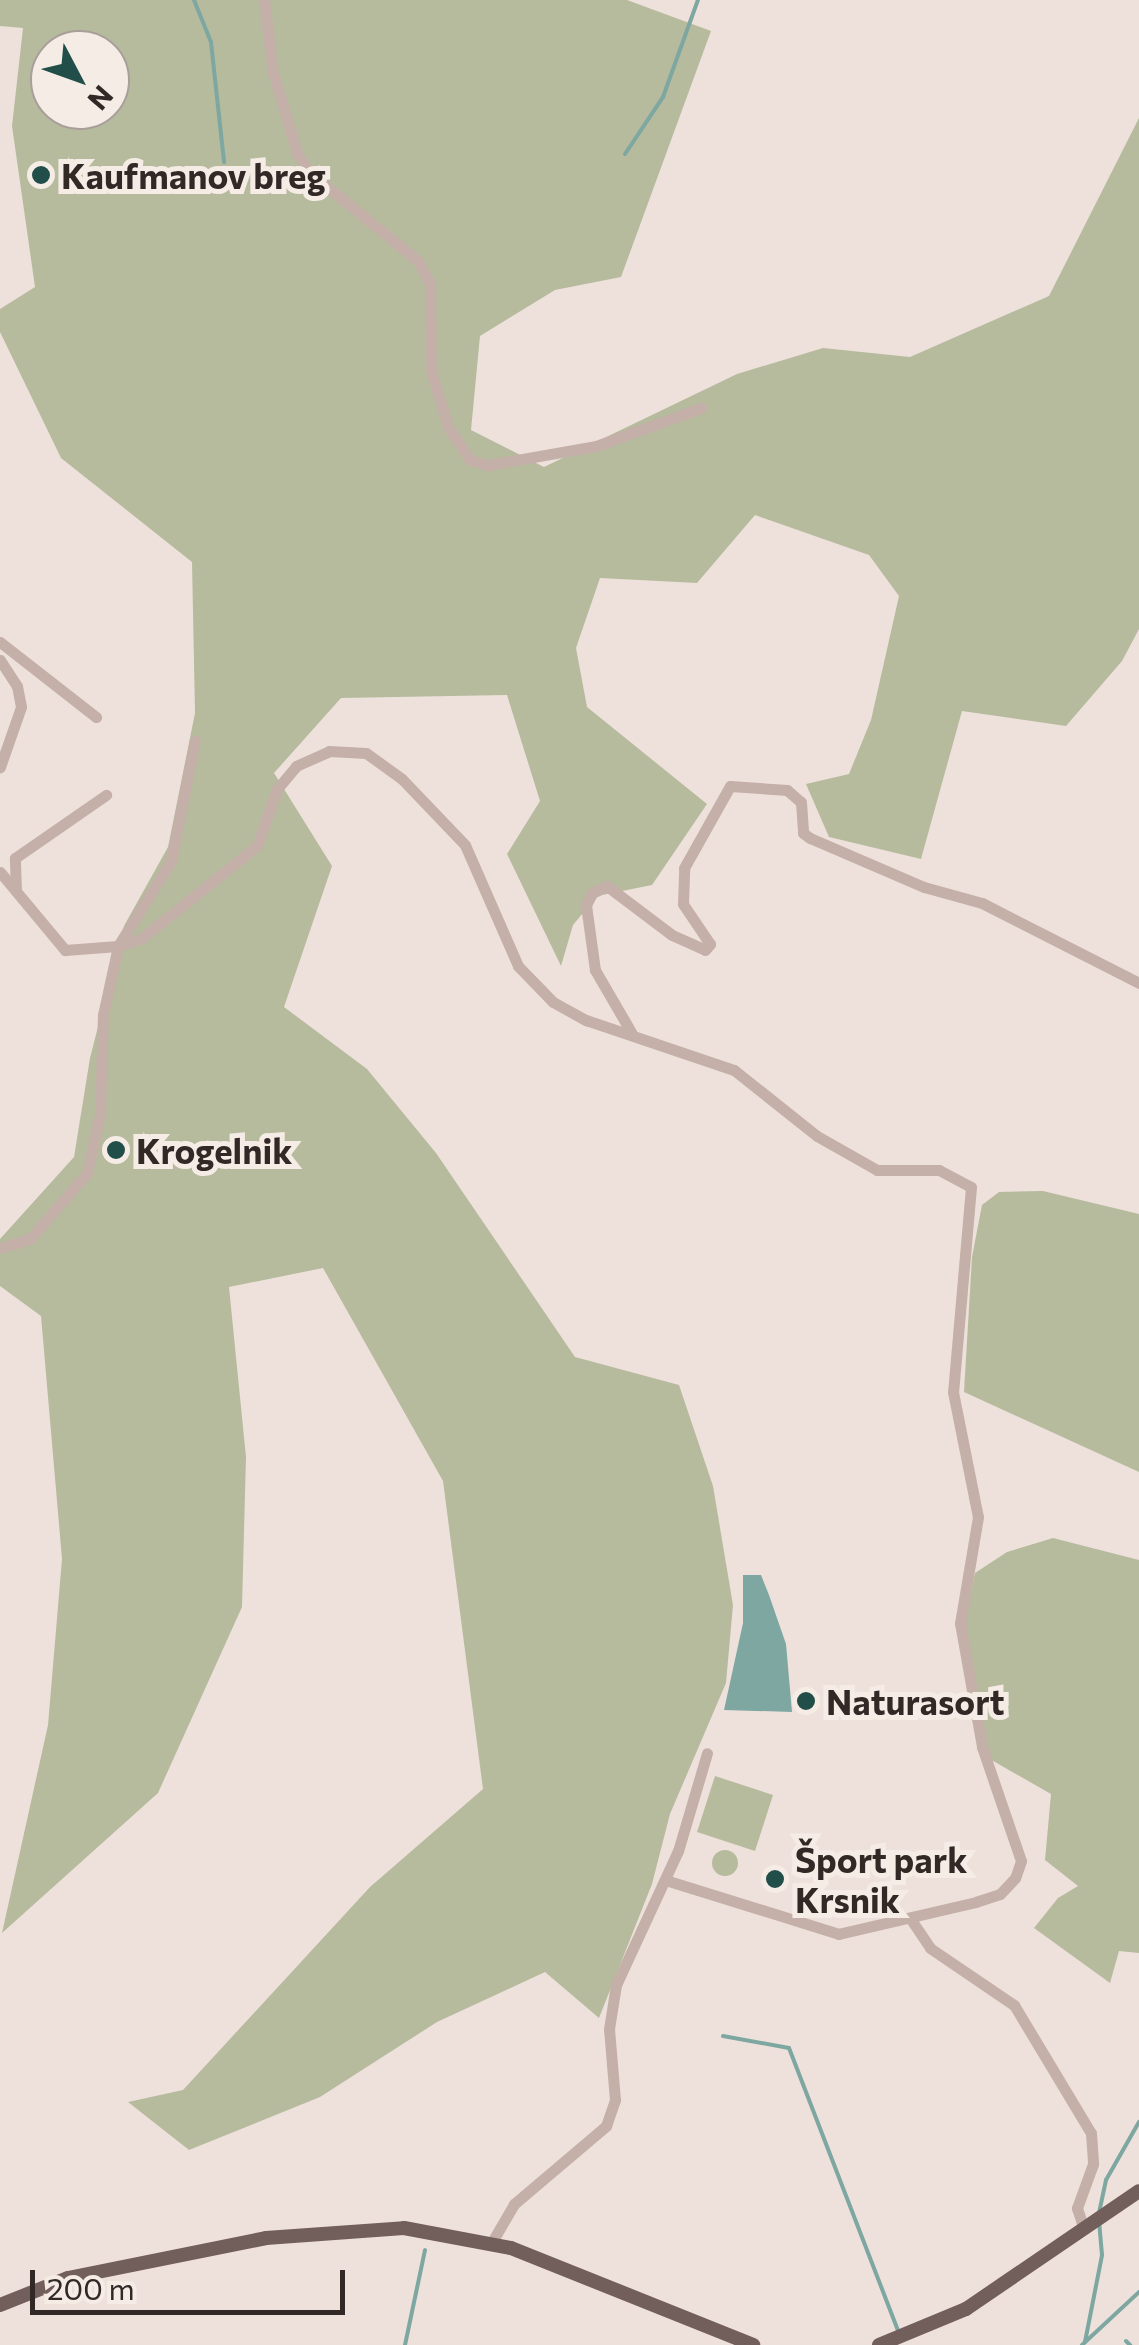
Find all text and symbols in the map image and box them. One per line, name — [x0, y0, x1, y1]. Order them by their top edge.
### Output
north arrow — [30, 30, 130, 130]
text: N — [81, 79, 121, 117]
place label: Kaufmanov breg — [61, 154, 326, 196]
marker: Kaufmanov breg — [30, 164, 52, 186]
place label: Krogelnik — [136, 1129, 292, 1171]
marker: Krogelnik — [105, 1139, 127, 1161]
place label: Naturasort — [826, 1680, 1004, 1722]
marker: Naturasort — [795, 1690, 817, 1712]
place label: Šport park Krsnik — [795, 1838, 967, 1920]
marker: Šport park Krsnik — [764, 1868, 786, 1890]
scale bar — [35, 2250, 350, 2312]
text: 200 m — [47, 2269, 135, 2306]

